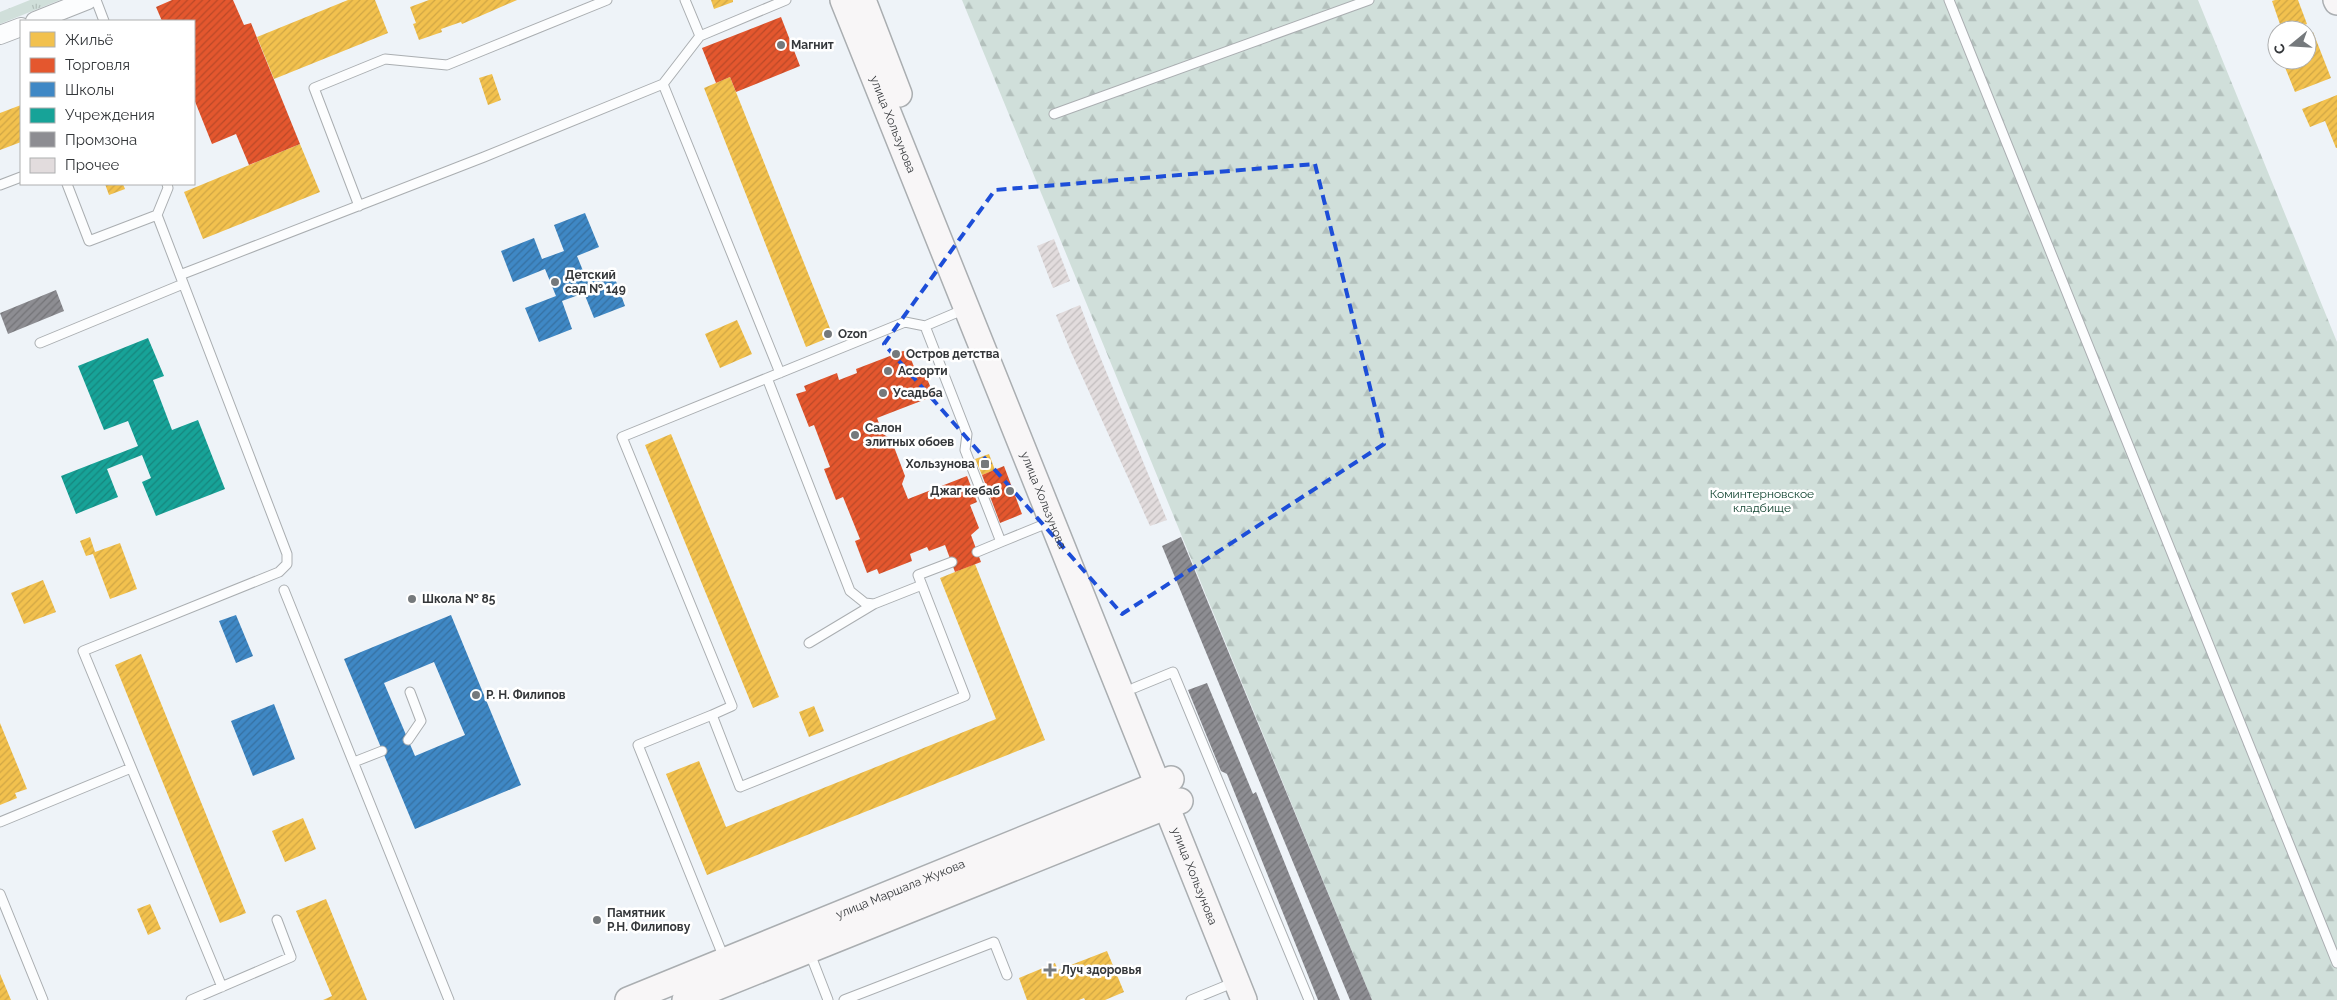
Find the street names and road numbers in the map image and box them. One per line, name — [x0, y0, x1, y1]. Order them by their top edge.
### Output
street label: улица Хользунова — [867, 74, 919, 175]
street label: улица Хользунова — [1018, 450, 1069, 551]
street label: улица Хользунова — [1169, 825, 1220, 927]
street label: улица Маршала Жукова — [834, 857, 967, 922]

